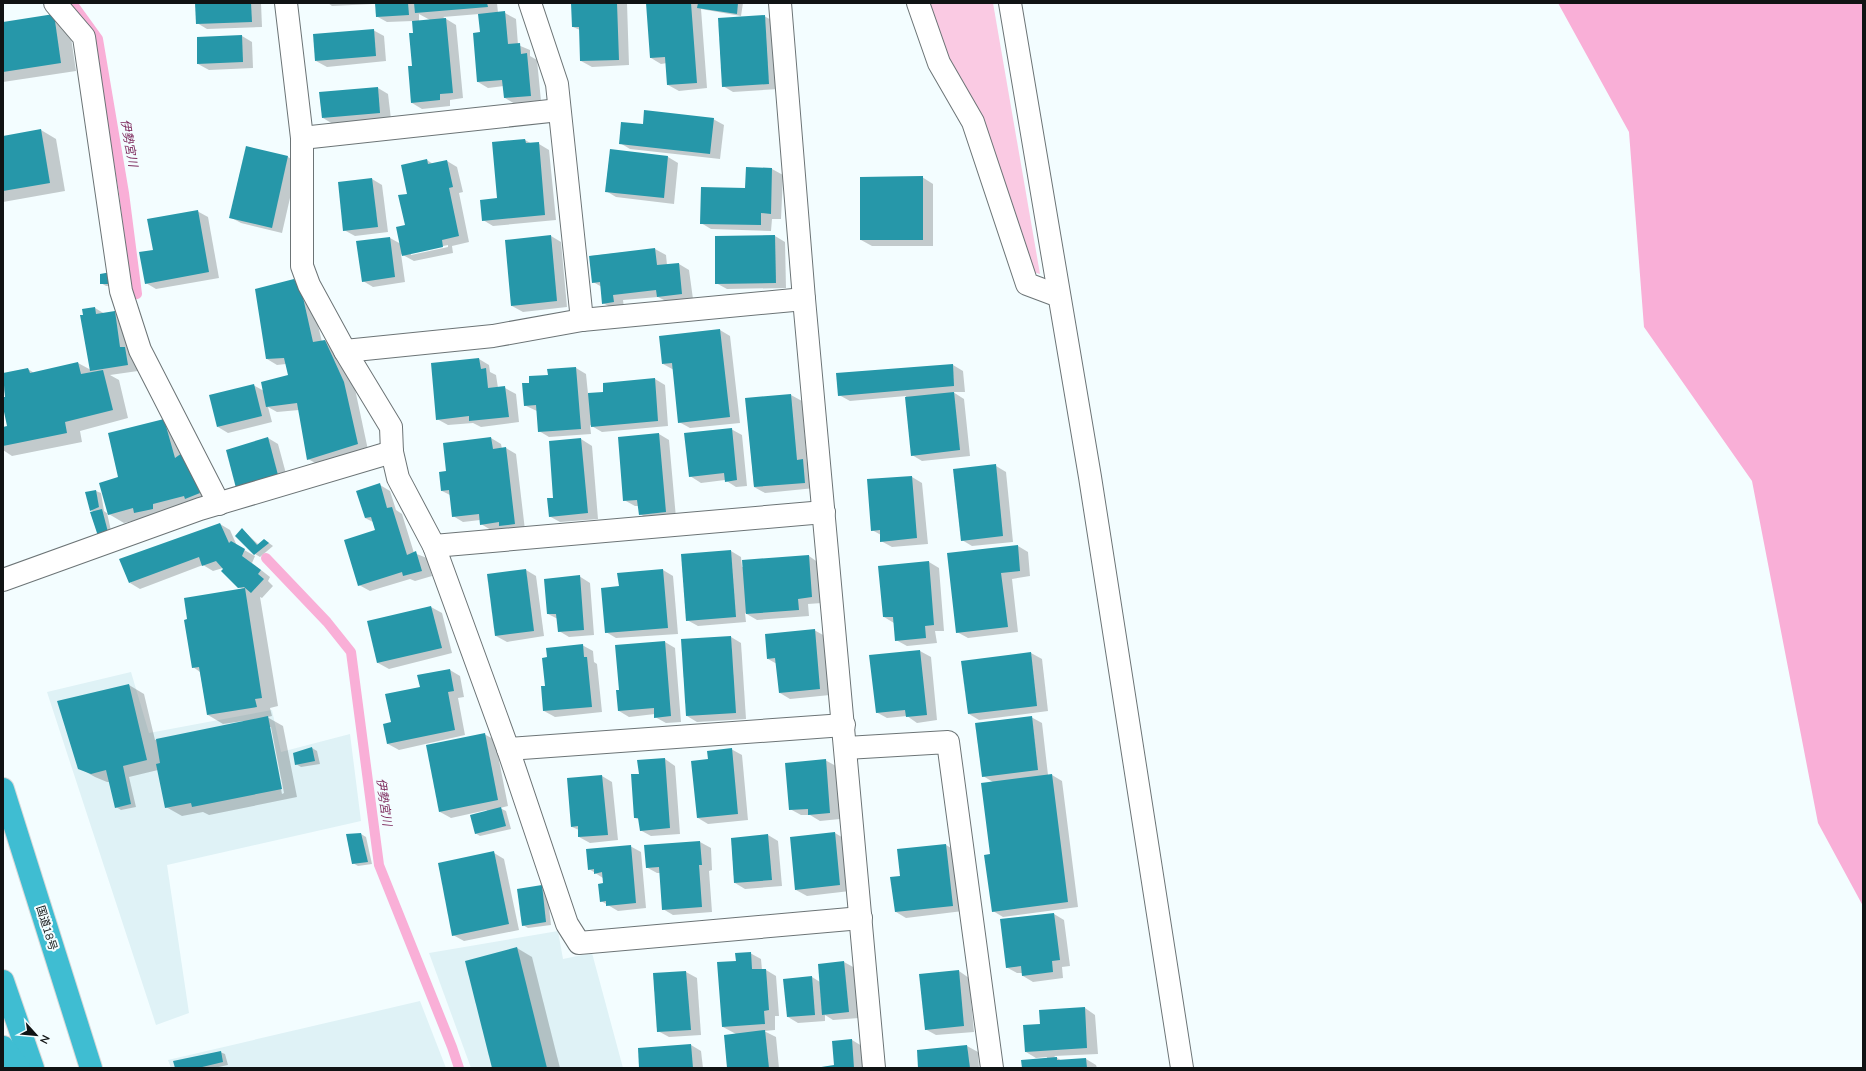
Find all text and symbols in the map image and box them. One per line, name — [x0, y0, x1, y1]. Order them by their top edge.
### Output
water label: 伊勢宮川 — [117, 118, 141, 170]
water label: 伊勢宮川 — [373, 777, 396, 829]
street label: 国道18号 — [33, 904, 60, 952]
north arrow — [16, 1015, 56, 1055]
text: N — [36, 1032, 53, 1046]

